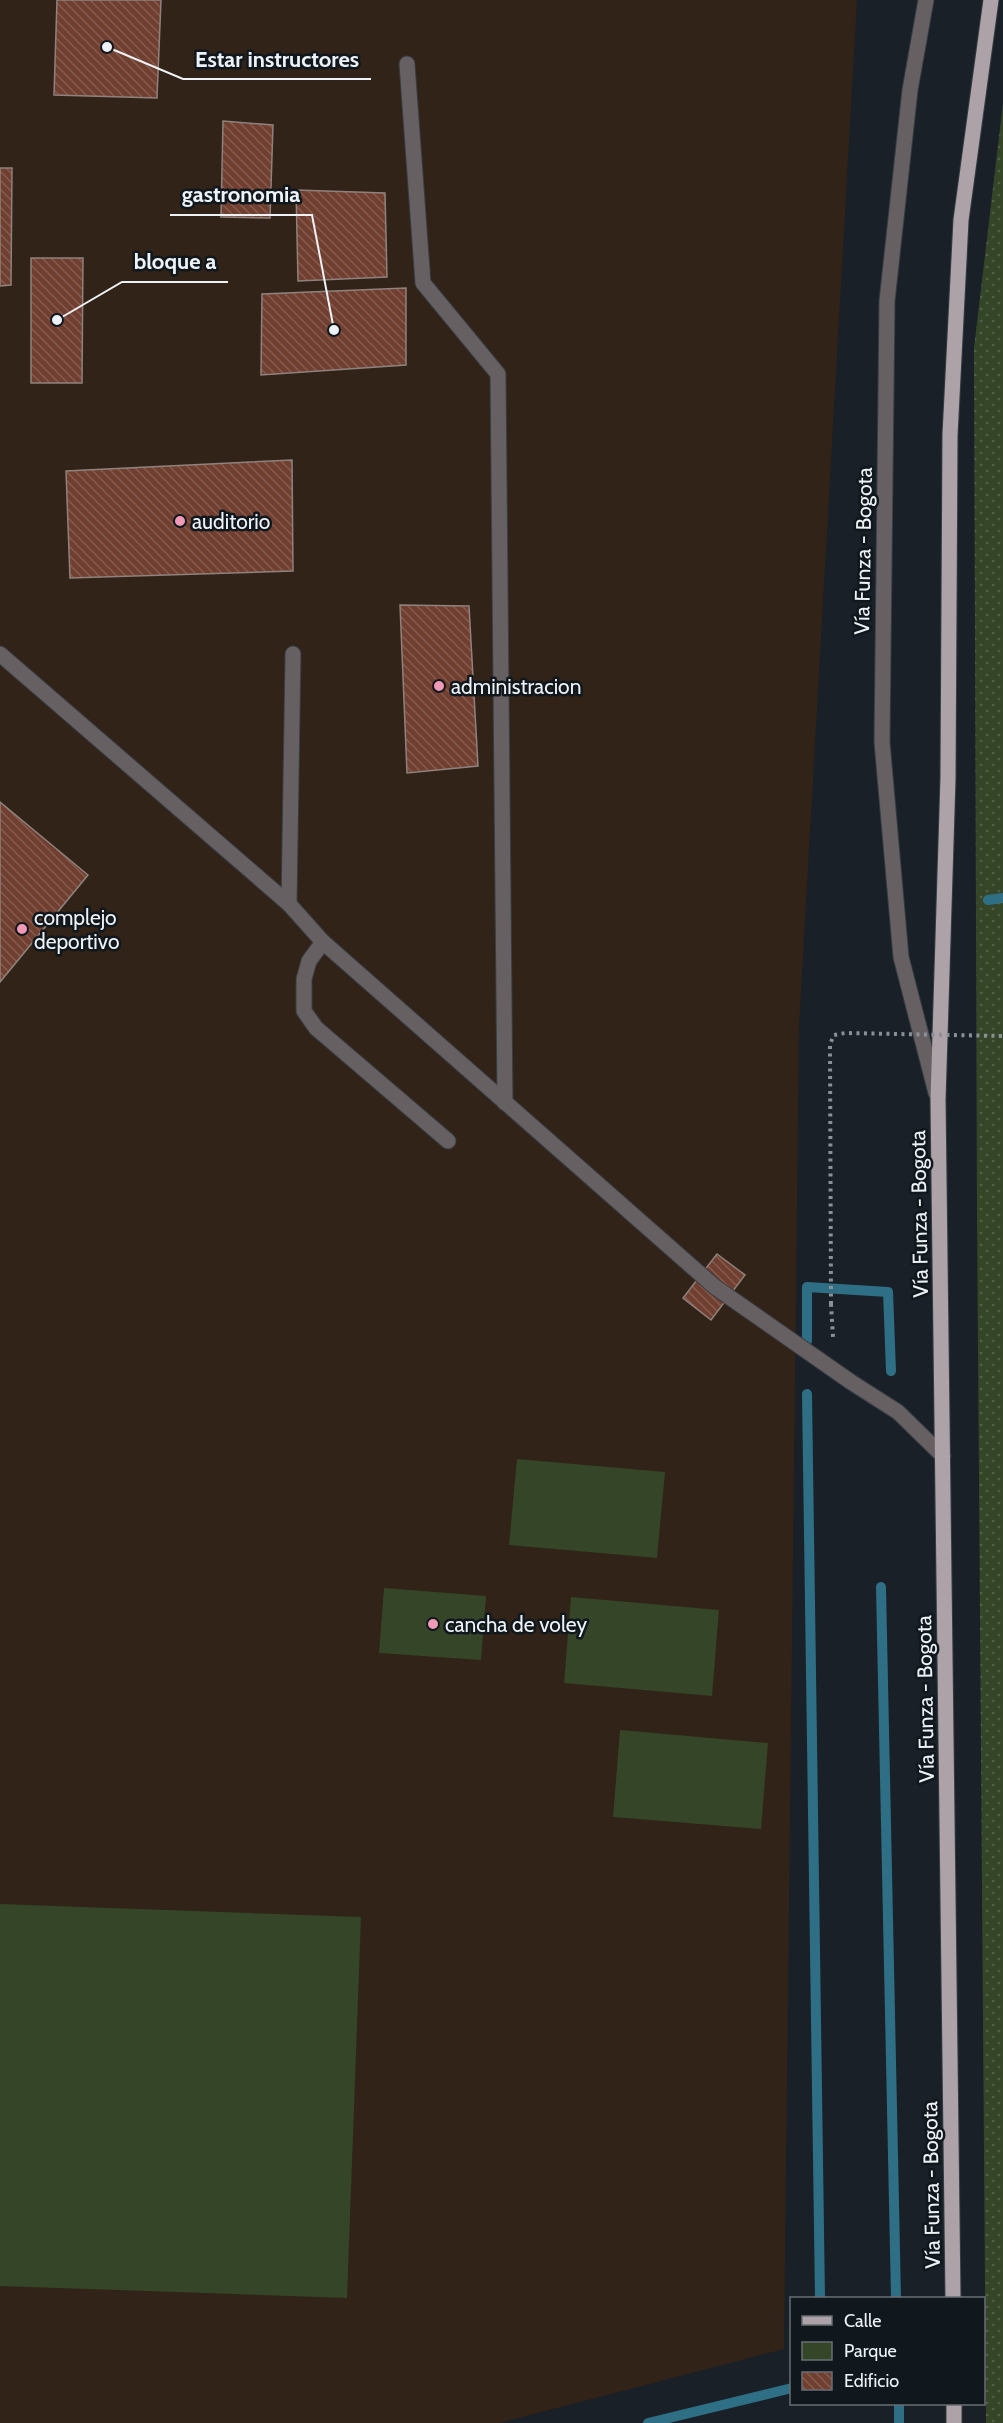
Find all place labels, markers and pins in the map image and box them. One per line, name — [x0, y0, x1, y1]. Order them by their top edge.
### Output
callout: Estar instructores — [183, 39, 371, 79]
callout: gastronomia — [170, 175, 312, 215]
callout: bloque a — [122, 242, 228, 282]
place label: auditorio — [192, 509, 270, 534]
marker: auditorio — [173, 514, 187, 528]
place label: administracion — [451, 674, 581, 699]
marker: administracion — [432, 679, 446, 693]
place label: complejo deportivo — [34, 905, 120, 954]
marker: complejo deportivo — [15, 922, 29, 936]
place label: cancha de voley — [445, 1612, 587, 1637]
marker: cancha de voley — [426, 1617, 440, 1631]

